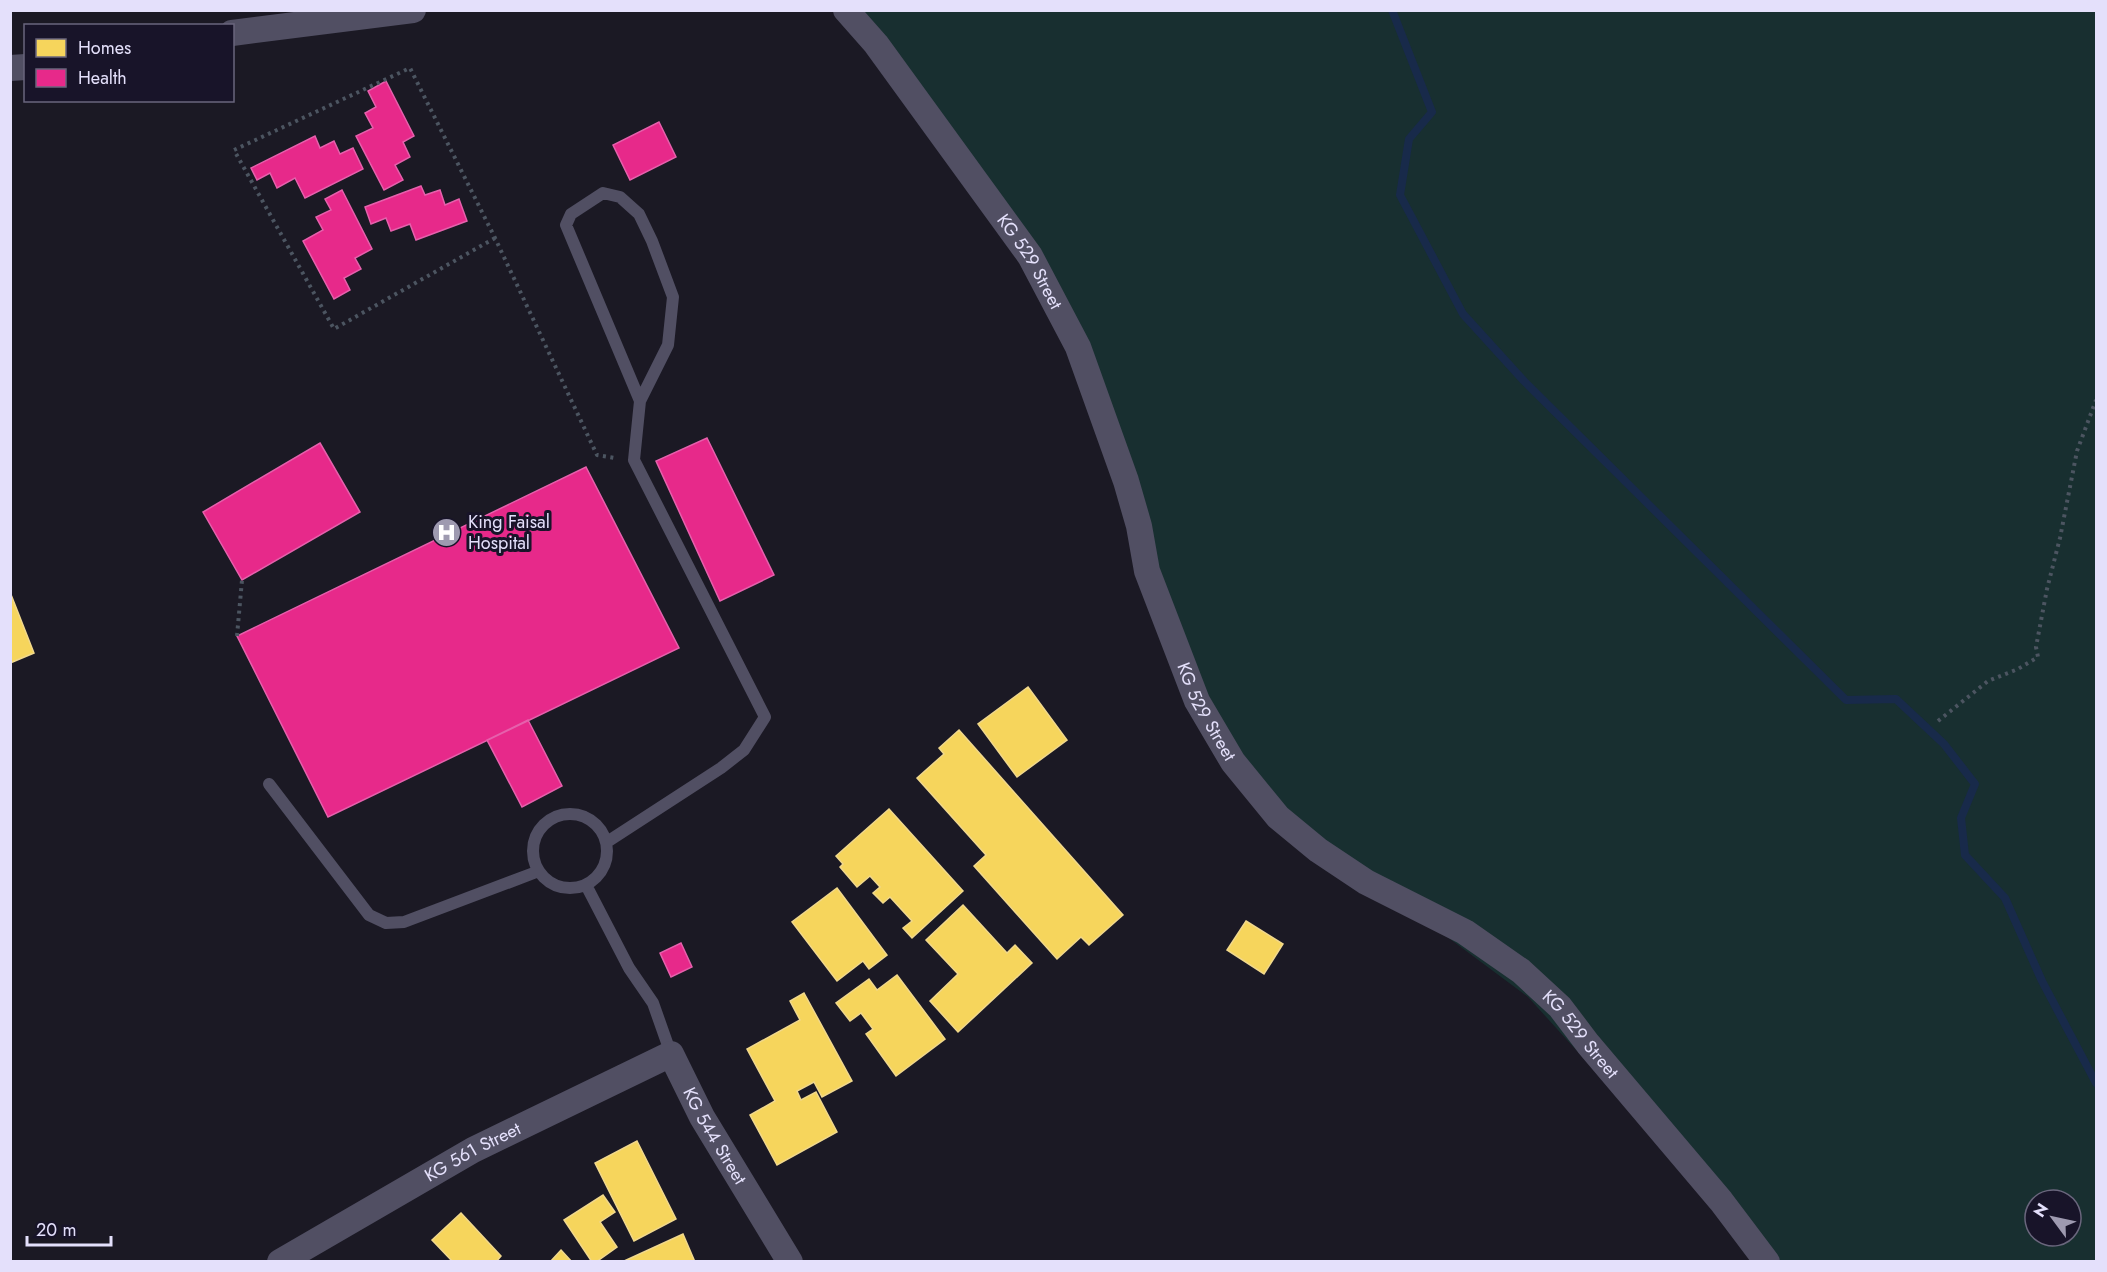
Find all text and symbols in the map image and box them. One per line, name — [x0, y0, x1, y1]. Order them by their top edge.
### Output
legend — [24, 24, 234, 102]
text: Homes — [78, 35, 131, 61]
text: Health — [78, 65, 127, 91]
street label: KG 529 Street — [991, 208, 1069, 314]
place label: King Faisal Hospital — [468, 509, 550, 556]
hospital icon: King Faisal Hospital — [431, 516, 463, 548]
street label: KG 529 Street — [1170, 659, 1243, 766]
street label: KG 529 Street — [1536, 984, 1625, 1085]
street label: KG 544 Street — [676, 1083, 753, 1190]
street label: KG 561 Street — [420, 1115, 526, 1188]
north arrow — [2023, 1188, 2083, 1248]
text: N — [2028, 1199, 2054, 1222]
scale bar — [27, 1209, 111, 1247]
text: 20 m — [36, 1217, 76, 1243]

